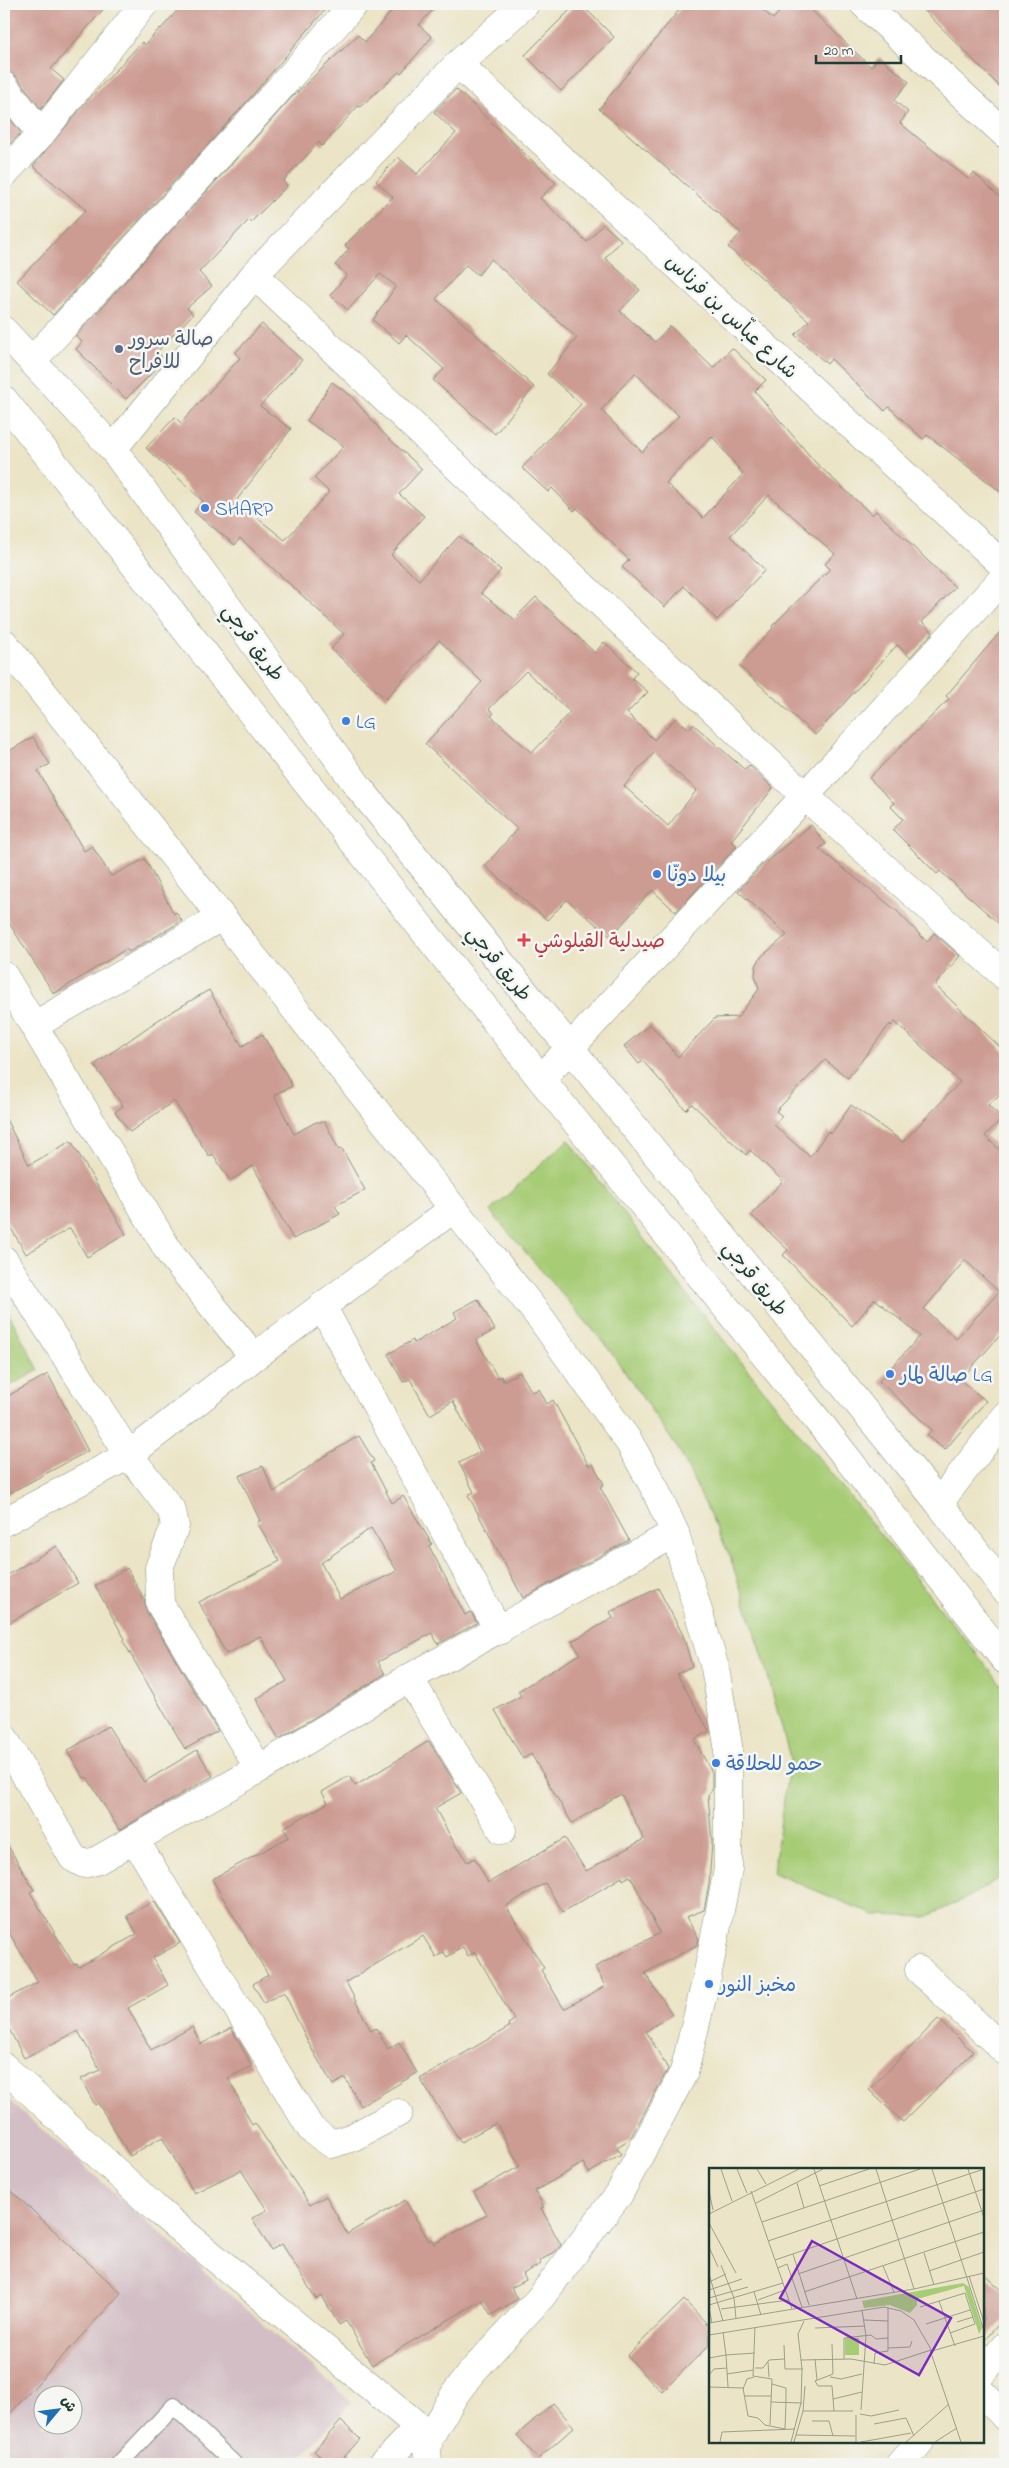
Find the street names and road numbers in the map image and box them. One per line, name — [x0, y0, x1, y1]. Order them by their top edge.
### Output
street label: شارع عباّس بن فرناس — [658, 247, 804, 387]
street label: طريق قرجي — [213, 599, 290, 689]
street label: طريق قرجي — [458, 920, 538, 1009]
street label: طريق قرجي — [714, 1235, 794, 1324]

